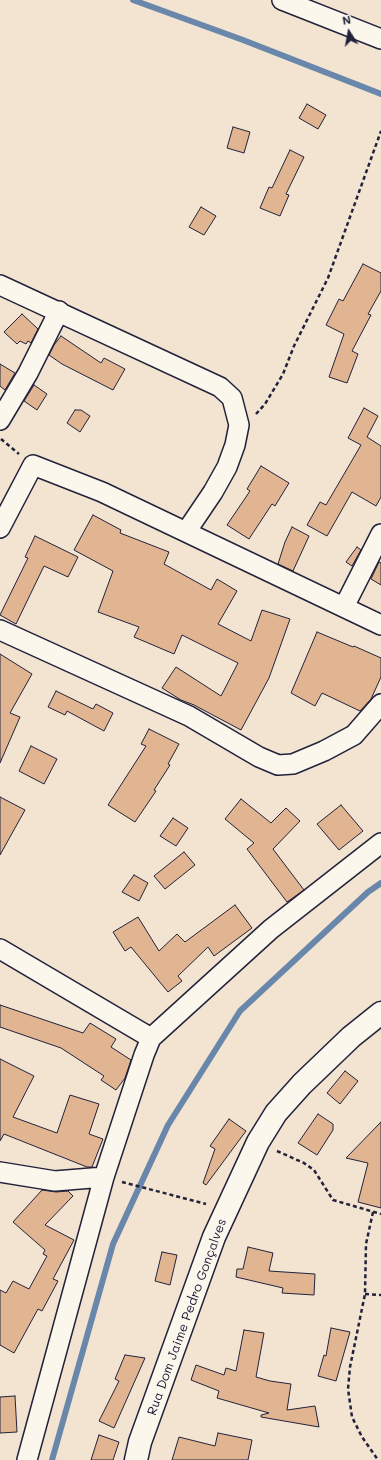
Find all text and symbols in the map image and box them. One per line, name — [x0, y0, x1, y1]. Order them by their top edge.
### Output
north arrow — [329, 12, 369, 52]
text: N — [341, 12, 352, 28]
street label: Rua Dom Jaime Pedro Gonçalves — [144, 1217, 230, 1417]

